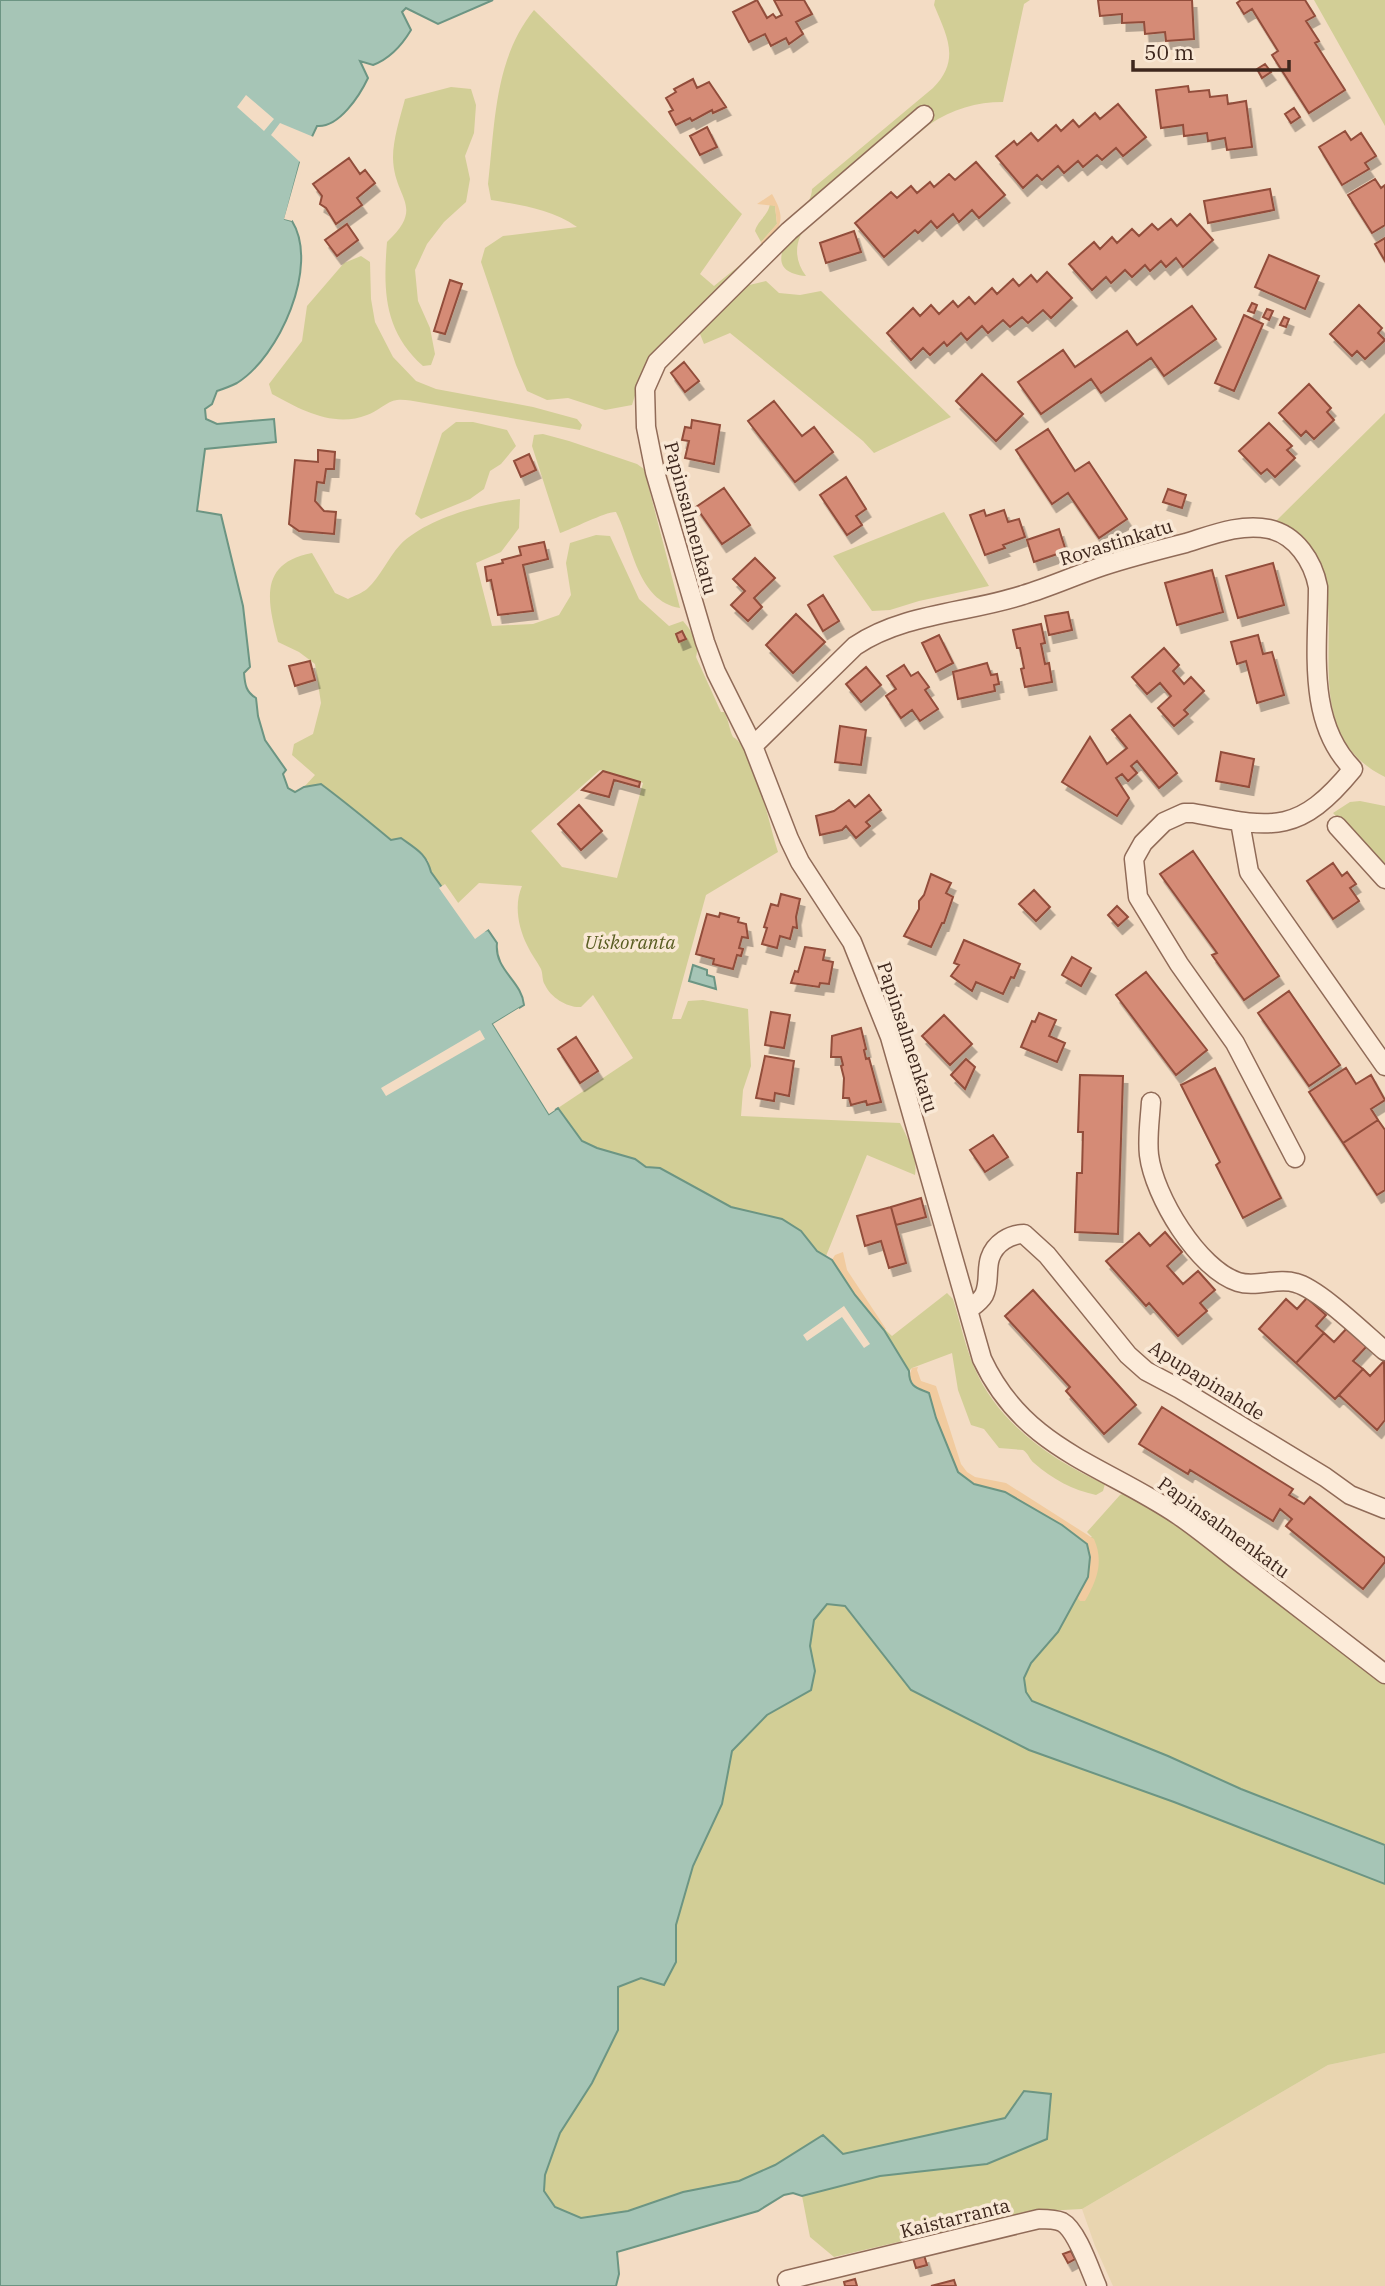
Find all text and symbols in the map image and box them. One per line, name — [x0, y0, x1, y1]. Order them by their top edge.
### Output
scale bar — [1133, 28, 1289, 72]
text: 50 m — [1144, 38, 1194, 66]
street label: Papinsalmenkatu — [659, 439, 723, 597]
street label: Rovastinkatu — [1057, 513, 1176, 571]
park label: Uiskoranta — [584, 930, 676, 954]
street label: Papinsalmenkatu — [872, 959, 944, 1116]
street label: Apupapinahde — [1145, 1335, 1269, 1425]
street label: Papinsalmenkatu — [1153, 1471, 1295, 1583]
street label: Kaistarranta — [898, 2193, 1012, 2243]

